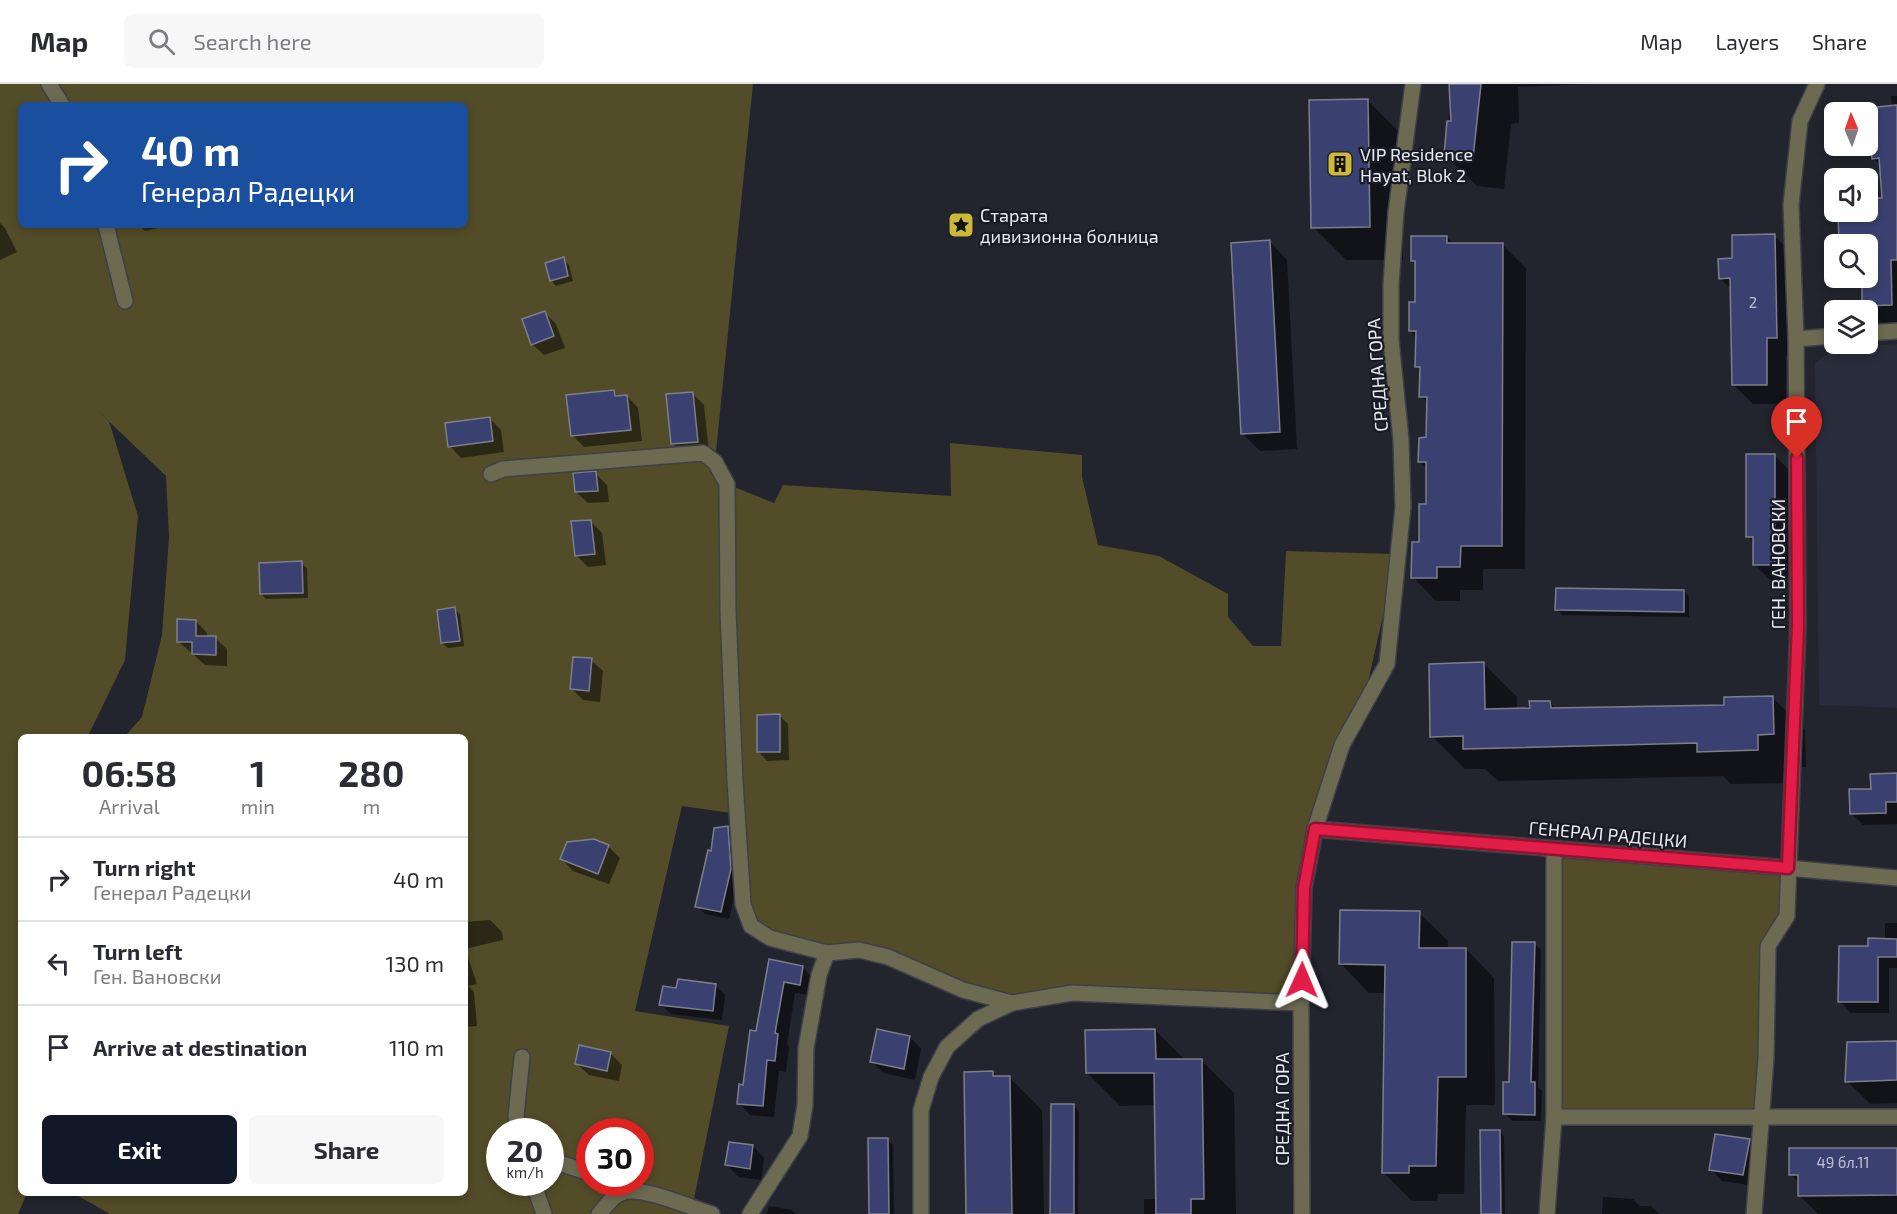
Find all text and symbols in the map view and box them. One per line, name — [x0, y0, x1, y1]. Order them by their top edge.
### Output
search box — [124, 14, 544, 68]
text: Map — [30, 24, 88, 58]
icon: search — [145, 25, 178, 58]
text: Search here — [193, 28, 312, 54]
text: Map — [1640, 29, 1682, 54]
text: Layers — [1715, 29, 1779, 54]
text: Share — [1812, 29, 1867, 54]
north arrow — [1824, 102, 1878, 156]
map controls — [1824, 102, 1878, 354]
text: 40 m — [141, 124, 240, 174]
icon: right — [42, 126, 120, 204]
place label: VIP Residence Hayat, Blok 2 — [1360, 143, 1473, 186]
building icon: VIP Residence Hayat, Blok 2 — [1325, 149, 1355, 179]
button: sound — [1824, 168, 1878, 222]
text: Генерал Радецки — [141, 175, 355, 207]
place label: Старата дивизионна болница — [980, 204, 1159, 247]
place icon: Старата дивизионна болница — [946, 210, 976, 240]
button: search — [1824, 234, 1878, 288]
house number: 2 — [1749, 293, 1757, 311]
button: layers — [1824, 300, 1878, 354]
street label: СРЕДНА ГОРА — [1362, 317, 1392, 432]
pin — [1771, 396, 1822, 458]
icon: arrive — [1780, 405, 1813, 438]
street label: ГЕН. ВАНОВСКИ — [1767, 499, 1789, 629]
text: 06:58 — [82, 751, 177, 794]
text: 1 — [250, 751, 266, 794]
text: 280 — [338, 751, 404, 794]
text: Arrival — [99, 794, 160, 818]
text: min — [241, 794, 275, 818]
text: m — [363, 794, 380, 818]
street label: ГЕНЕРАЛ РАДЕЦКИ — [1528, 816, 1688, 852]
text: Turn right — [93, 854, 195, 880]
icon: right — [42, 863, 75, 896]
text: 40 m — [393, 866, 444, 892]
text: Генерал Радецки — [93, 880, 252, 904]
text: Turn left — [93, 938, 182, 964]
icon: left — [42, 947, 75, 980]
position arrow — [1270, 948, 1334, 1012]
text: 130 m — [386, 950, 444, 976]
text: Ген. Вановски — [93, 964, 222, 988]
icon: arrive — [42, 1031, 75, 1064]
text: Arrive at destination — [93, 1034, 307, 1060]
text: 110 m — [389, 1034, 444, 1060]
street label: СРЕДНА ГОРА — [1271, 1051, 1293, 1166]
button: Exit — [42, 1115, 237, 1184]
button: Share — [249, 1115, 444, 1184]
speed limit sign: 30 — [576, 1118, 654, 1196]
text: 20 — [507, 1132, 543, 1168]
house number: 49 бл.11 — [1817, 1153, 1869, 1171]
text: km/h — [506, 1163, 544, 1181]

